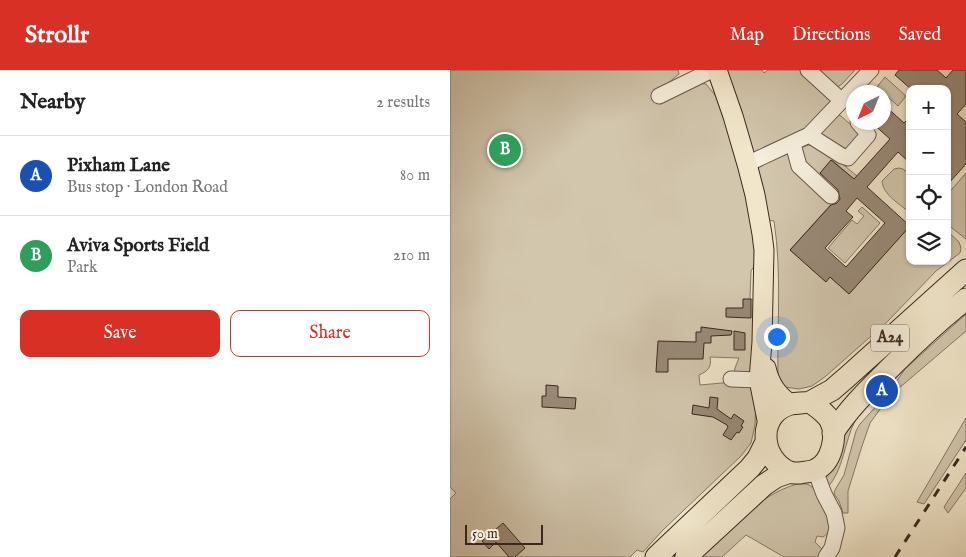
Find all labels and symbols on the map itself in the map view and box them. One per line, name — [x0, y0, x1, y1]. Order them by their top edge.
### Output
north arrow — [846, 85, 891, 130]
pin: B — [489, 131, 521, 169]
your location — [764, 324, 790, 350]
road number: A24 — [871, 324, 909, 352]
pin: A — [866, 372, 898, 410]
scale bar — [465, 522, 542, 545]

